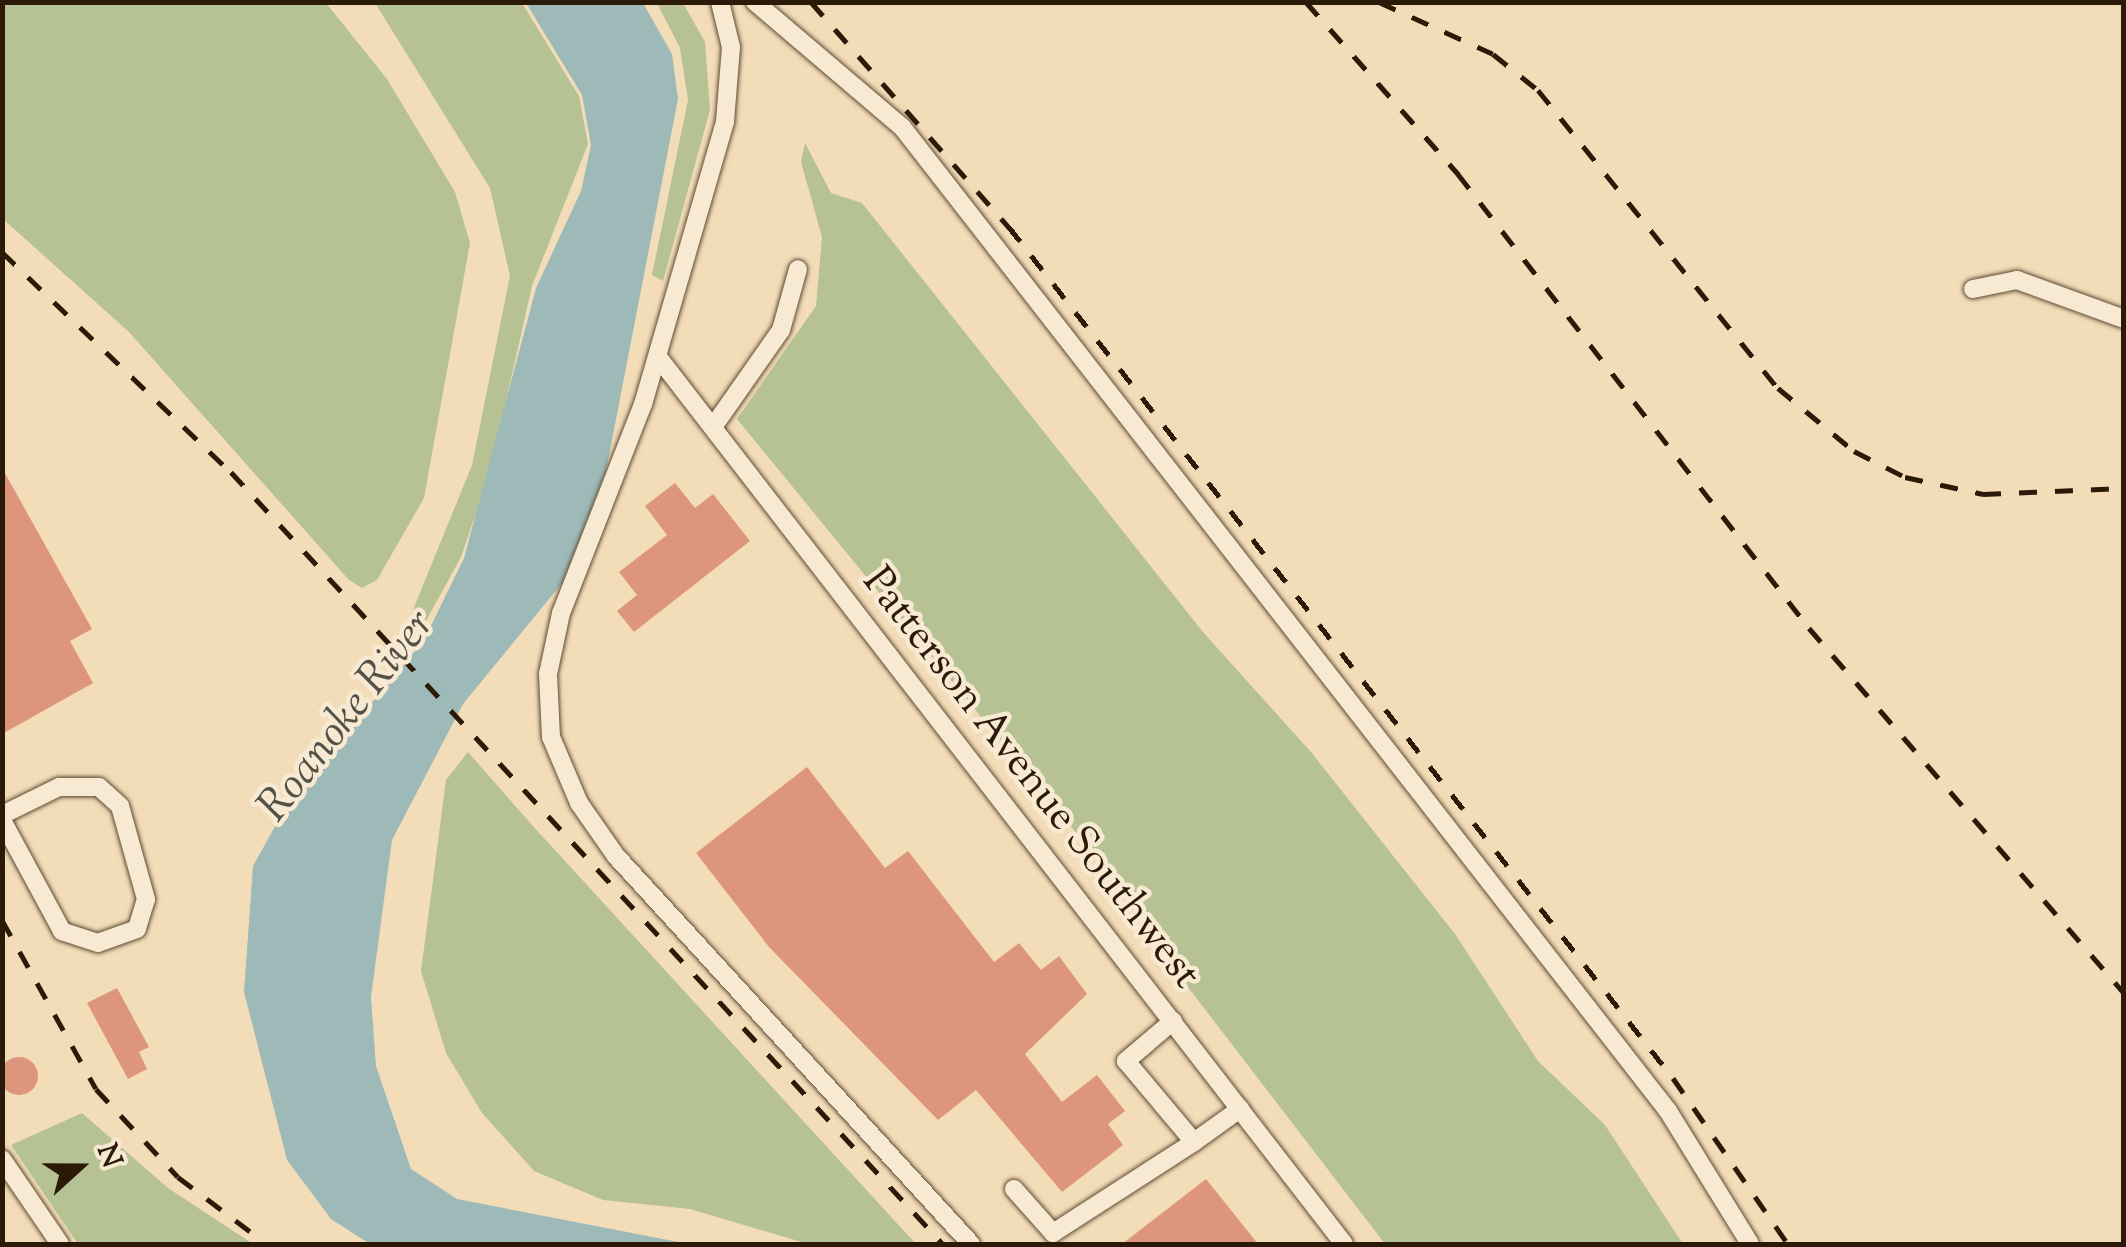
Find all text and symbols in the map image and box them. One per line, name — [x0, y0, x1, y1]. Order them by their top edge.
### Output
street label: Patterson Avenue Southwest — [850, 559, 1210, 999]
water label: Roanoke River — [248, 600, 448, 834]
north arrow — [30, 1117, 130, 1217]
text: N — [85, 1139, 131, 1174]

